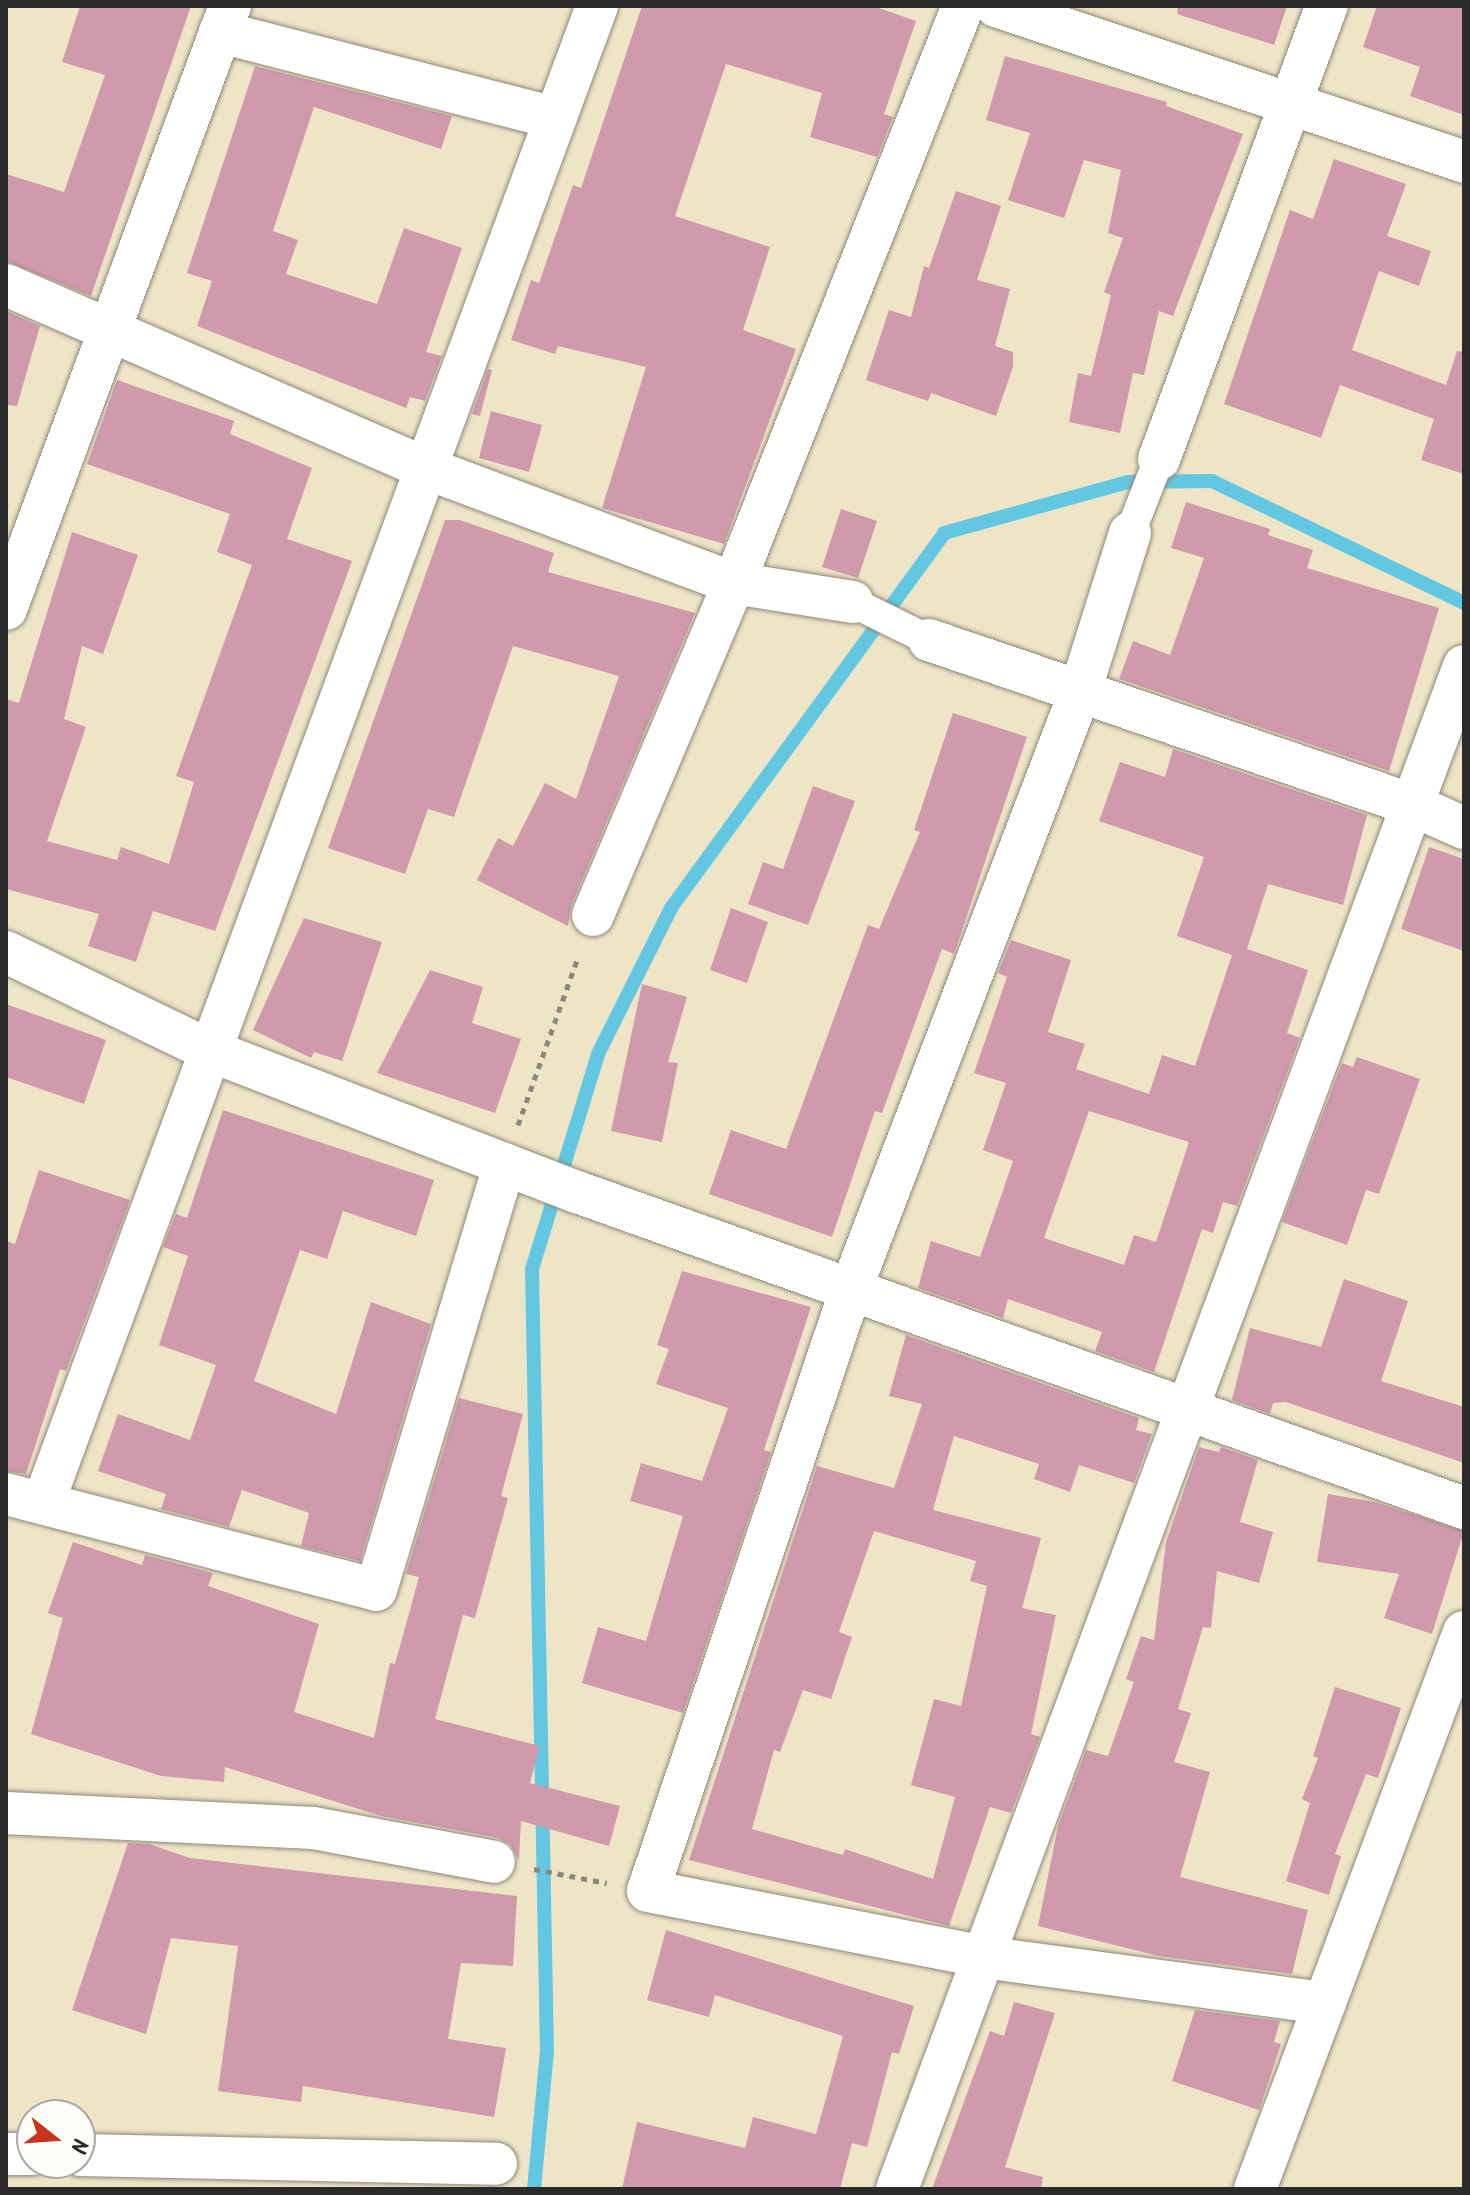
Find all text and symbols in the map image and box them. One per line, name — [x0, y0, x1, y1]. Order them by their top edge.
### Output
north arrow — [16, 2099, 96, 2179]
text: N — [59, 2134, 96, 2157]

